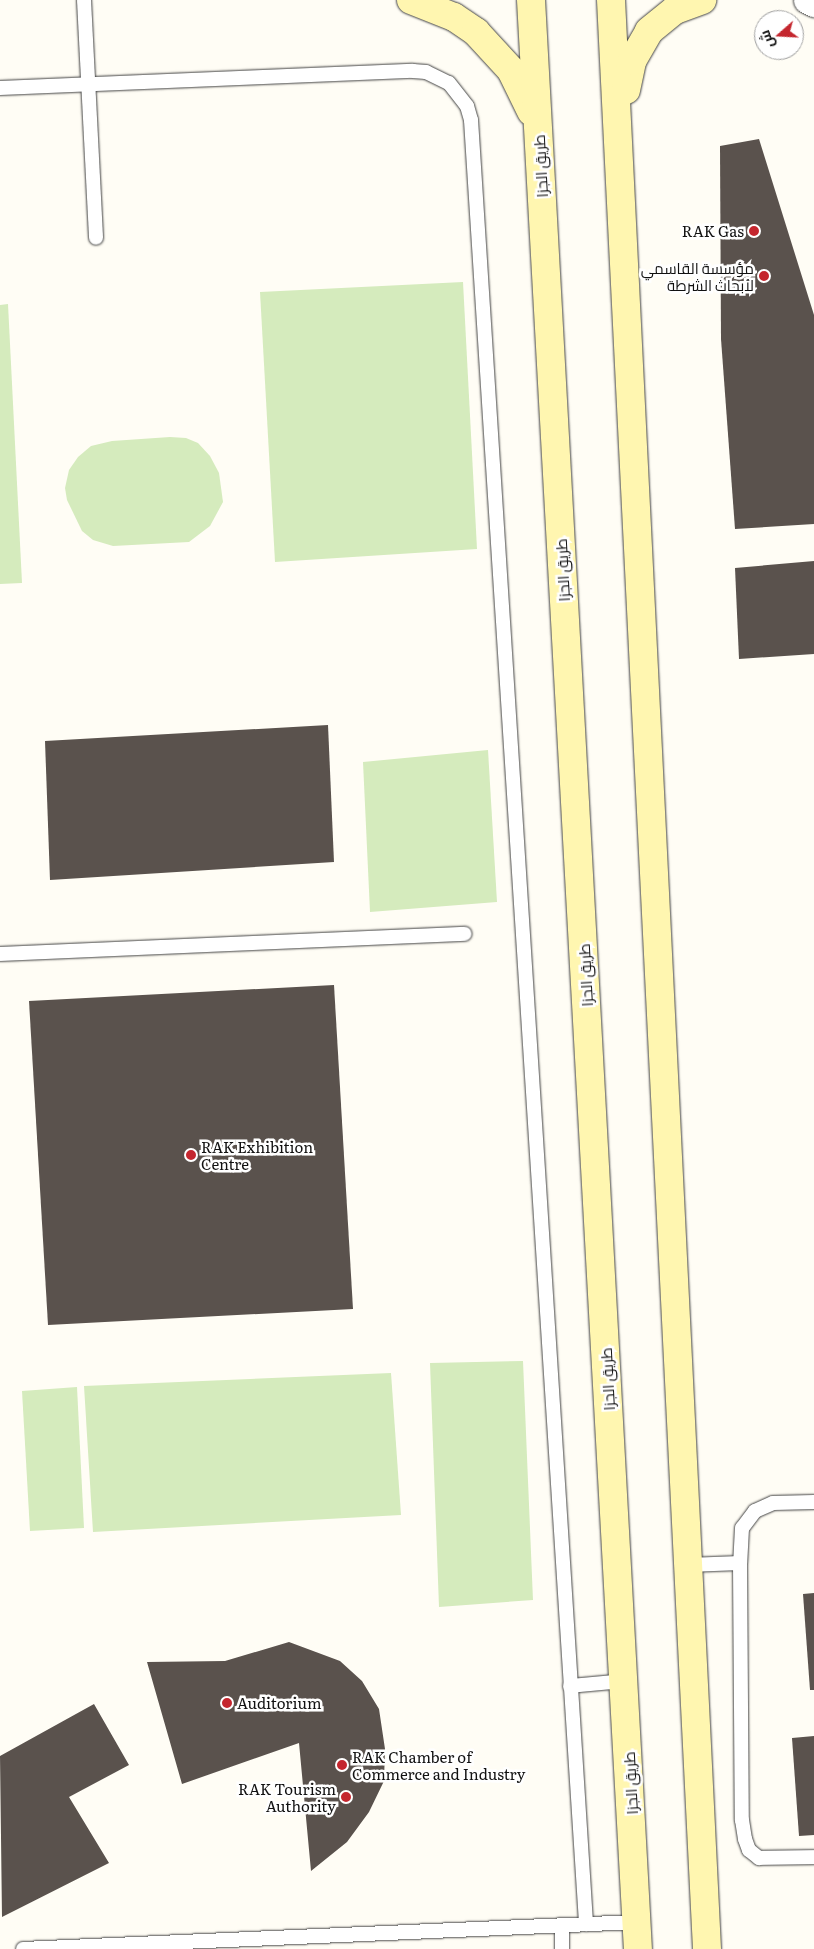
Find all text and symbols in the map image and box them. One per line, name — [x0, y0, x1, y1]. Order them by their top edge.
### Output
north arrow — [754, 10, 804, 60]
text: ش — [753, 28, 778, 51]
street label: طريق الجزا — [529, 134, 551, 198]
place label: RAK Gas — [682, 222, 744, 240]
marker: RAK Gas — [748, 225, 760, 237]
place label: مؤسسة القاسمي لأبحاث الشرطة — [641, 258, 754, 293]
marker: مؤسسة القاسمي لأبحاث الشرطة — [758, 270, 770, 282]
street label: طريق الجزا — [551, 538, 573, 602]
street label: طريق الجزا — [574, 943, 596, 1007]
place label: RAK Exhibition Centre — [201, 1137, 313, 1172]
marker: RAK Exhibition Centre — [185, 1149, 197, 1161]
street label: طريق الجزا — [596, 1347, 618, 1411]
place label: Auditorium — [237, 1694, 321, 1712]
marker: Auditorium — [221, 1697, 233, 1709]
place label: RAK Chamber of Commerce and Industry — [352, 1747, 525, 1782]
street label: طريق الجزا — [619, 1751, 641, 1815]
marker: RAK Chamber of Commerce and Industry — [336, 1759, 348, 1771]
place label: RAK Tourism Authority — [238, 1779, 336, 1814]
marker: RAK Tourism Authority — [340, 1791, 352, 1803]

